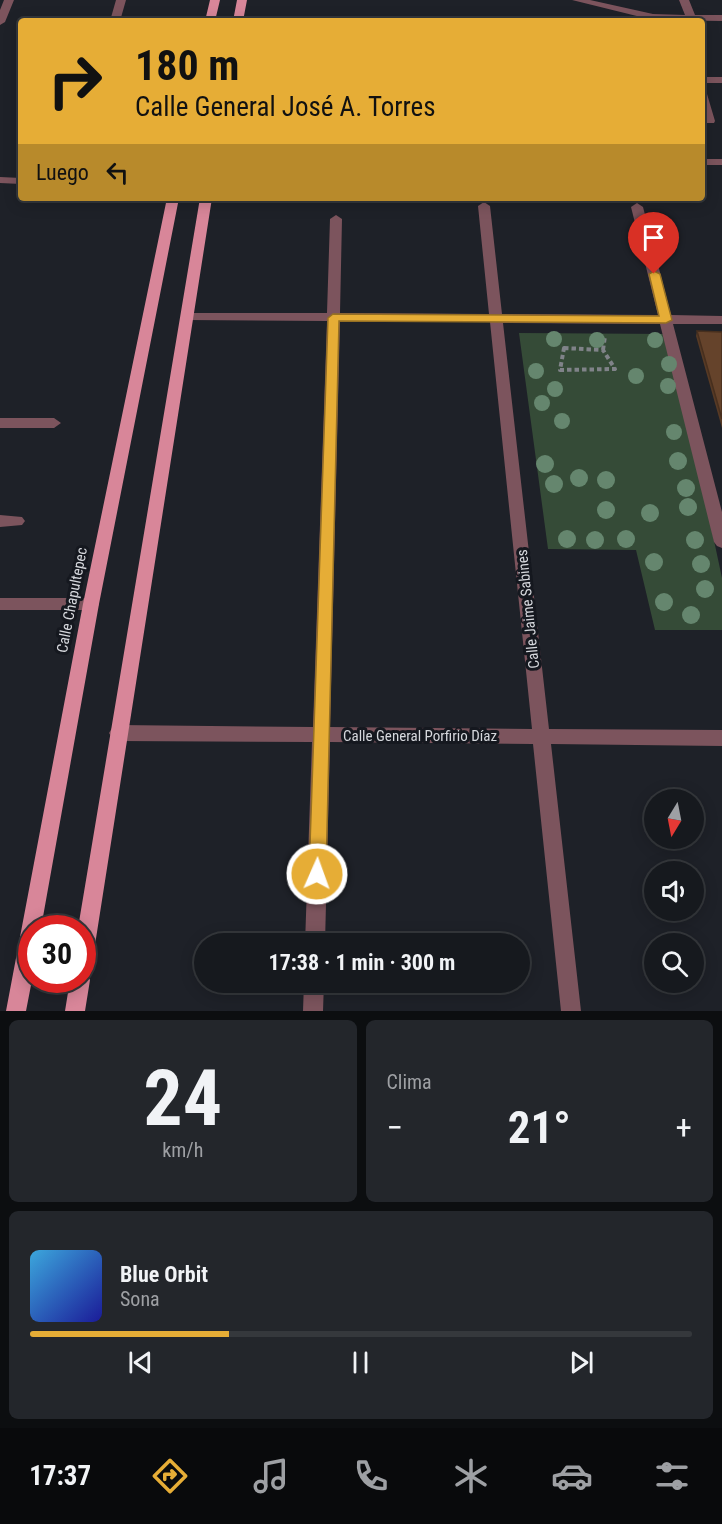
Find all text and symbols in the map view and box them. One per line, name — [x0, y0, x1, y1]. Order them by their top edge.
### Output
text: 180 m — [135, 41, 240, 90]
icon: right — [36, 42, 114, 120]
text: Calle General José A. Torres — [135, 91, 435, 123]
icon: left — [101, 156, 134, 189]
text: Luego — [36, 160, 89, 185]
pin — [628, 212, 679, 274]
icon: arrive — [637, 221, 670, 254]
street label: Calle Chapultepec — [53, 546, 91, 654]
street label: Calle Jaime Sabines — [513, 548, 543, 669]
street label: Calle General Porfirio Díaz — [343, 727, 497, 745]
north arrow — [644, 789, 704, 849]
map controls — [644, 789, 704, 993]
position arrow — [285, 842, 349, 906]
button: sound — [644, 861, 704, 921]
speed limit sign: 30 — [18, 915, 96, 993]
button: search — [644, 933, 704, 993]
text: 17:38 · 1 min · 300 m — [269, 950, 455, 975]
text: 24 — [143, 1053, 222, 1144]
text: Clima — [387, 1070, 432, 1094]
text: 21° — [508, 1101, 571, 1154]
text: − — [387, 1108, 403, 1147]
text: + — [676, 1108, 692, 1147]
text: km/h — [162, 1138, 203, 1162]
text: Blue Orbit — [120, 1262, 208, 1287]
text: Sona — [120, 1287, 160, 1311]
icon: previous — [124, 1346, 157, 1379]
icon: pause — [344, 1346, 377, 1379]
icon: next — [565, 1346, 598, 1379]
icon: directions — [149, 1455, 191, 1497]
icon: music — [250, 1455, 292, 1497]
icon: phone — [350, 1455, 392, 1497]
icon: climate — [450, 1455, 492, 1497]
icon: car — [551, 1455, 593, 1497]
icon: filters — [651, 1455, 693, 1497]
text: 17:37 — [29, 1460, 91, 1492]

